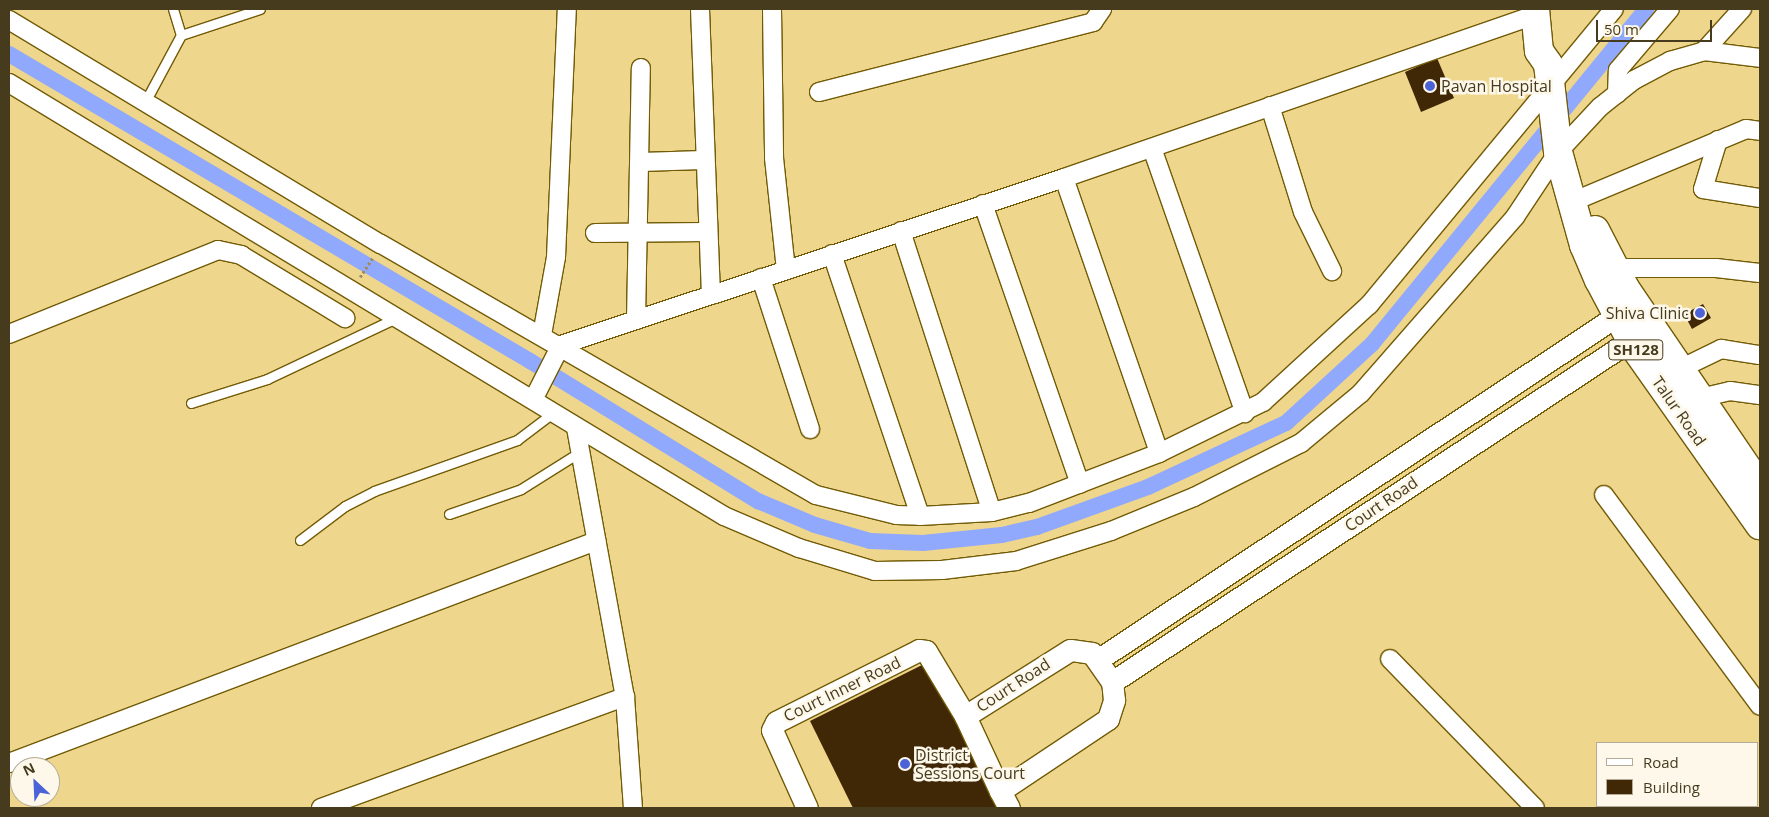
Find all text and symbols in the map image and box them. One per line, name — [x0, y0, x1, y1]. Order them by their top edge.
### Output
scale bar — [1599, 10, 1715, 42]
text: 50 m — [1604, 19, 1639, 39]
place label: Pavan Hospital — [1441, 76, 1552, 96]
marker: Pavan Hospital — [1423, 79, 1437, 93]
place label: Shiva Clinic — [1606, 303, 1689, 323]
marker: Shiva Clinic — [1693, 306, 1707, 320]
road number: SH128 — [1607, 338, 1665, 362]
street label: Talur Road — [1648, 373, 1710, 449]
street label: Court Road — [1341, 473, 1421, 535]
street label: Court Inner Road — [780, 652, 904, 726]
street label: Court Road — [973, 654, 1053, 716]
legend — [1596, 742, 1759, 807]
place label: District Sessions Court — [915, 745, 1025, 783]
text: Road — [1643, 752, 1679, 772]
north arrow — [10, 757, 60, 807]
text: N — [20, 758, 38, 780]
marker: District Sessions Court — [899, 758, 911, 770]
text: Building — [1643, 777, 1700, 797]

